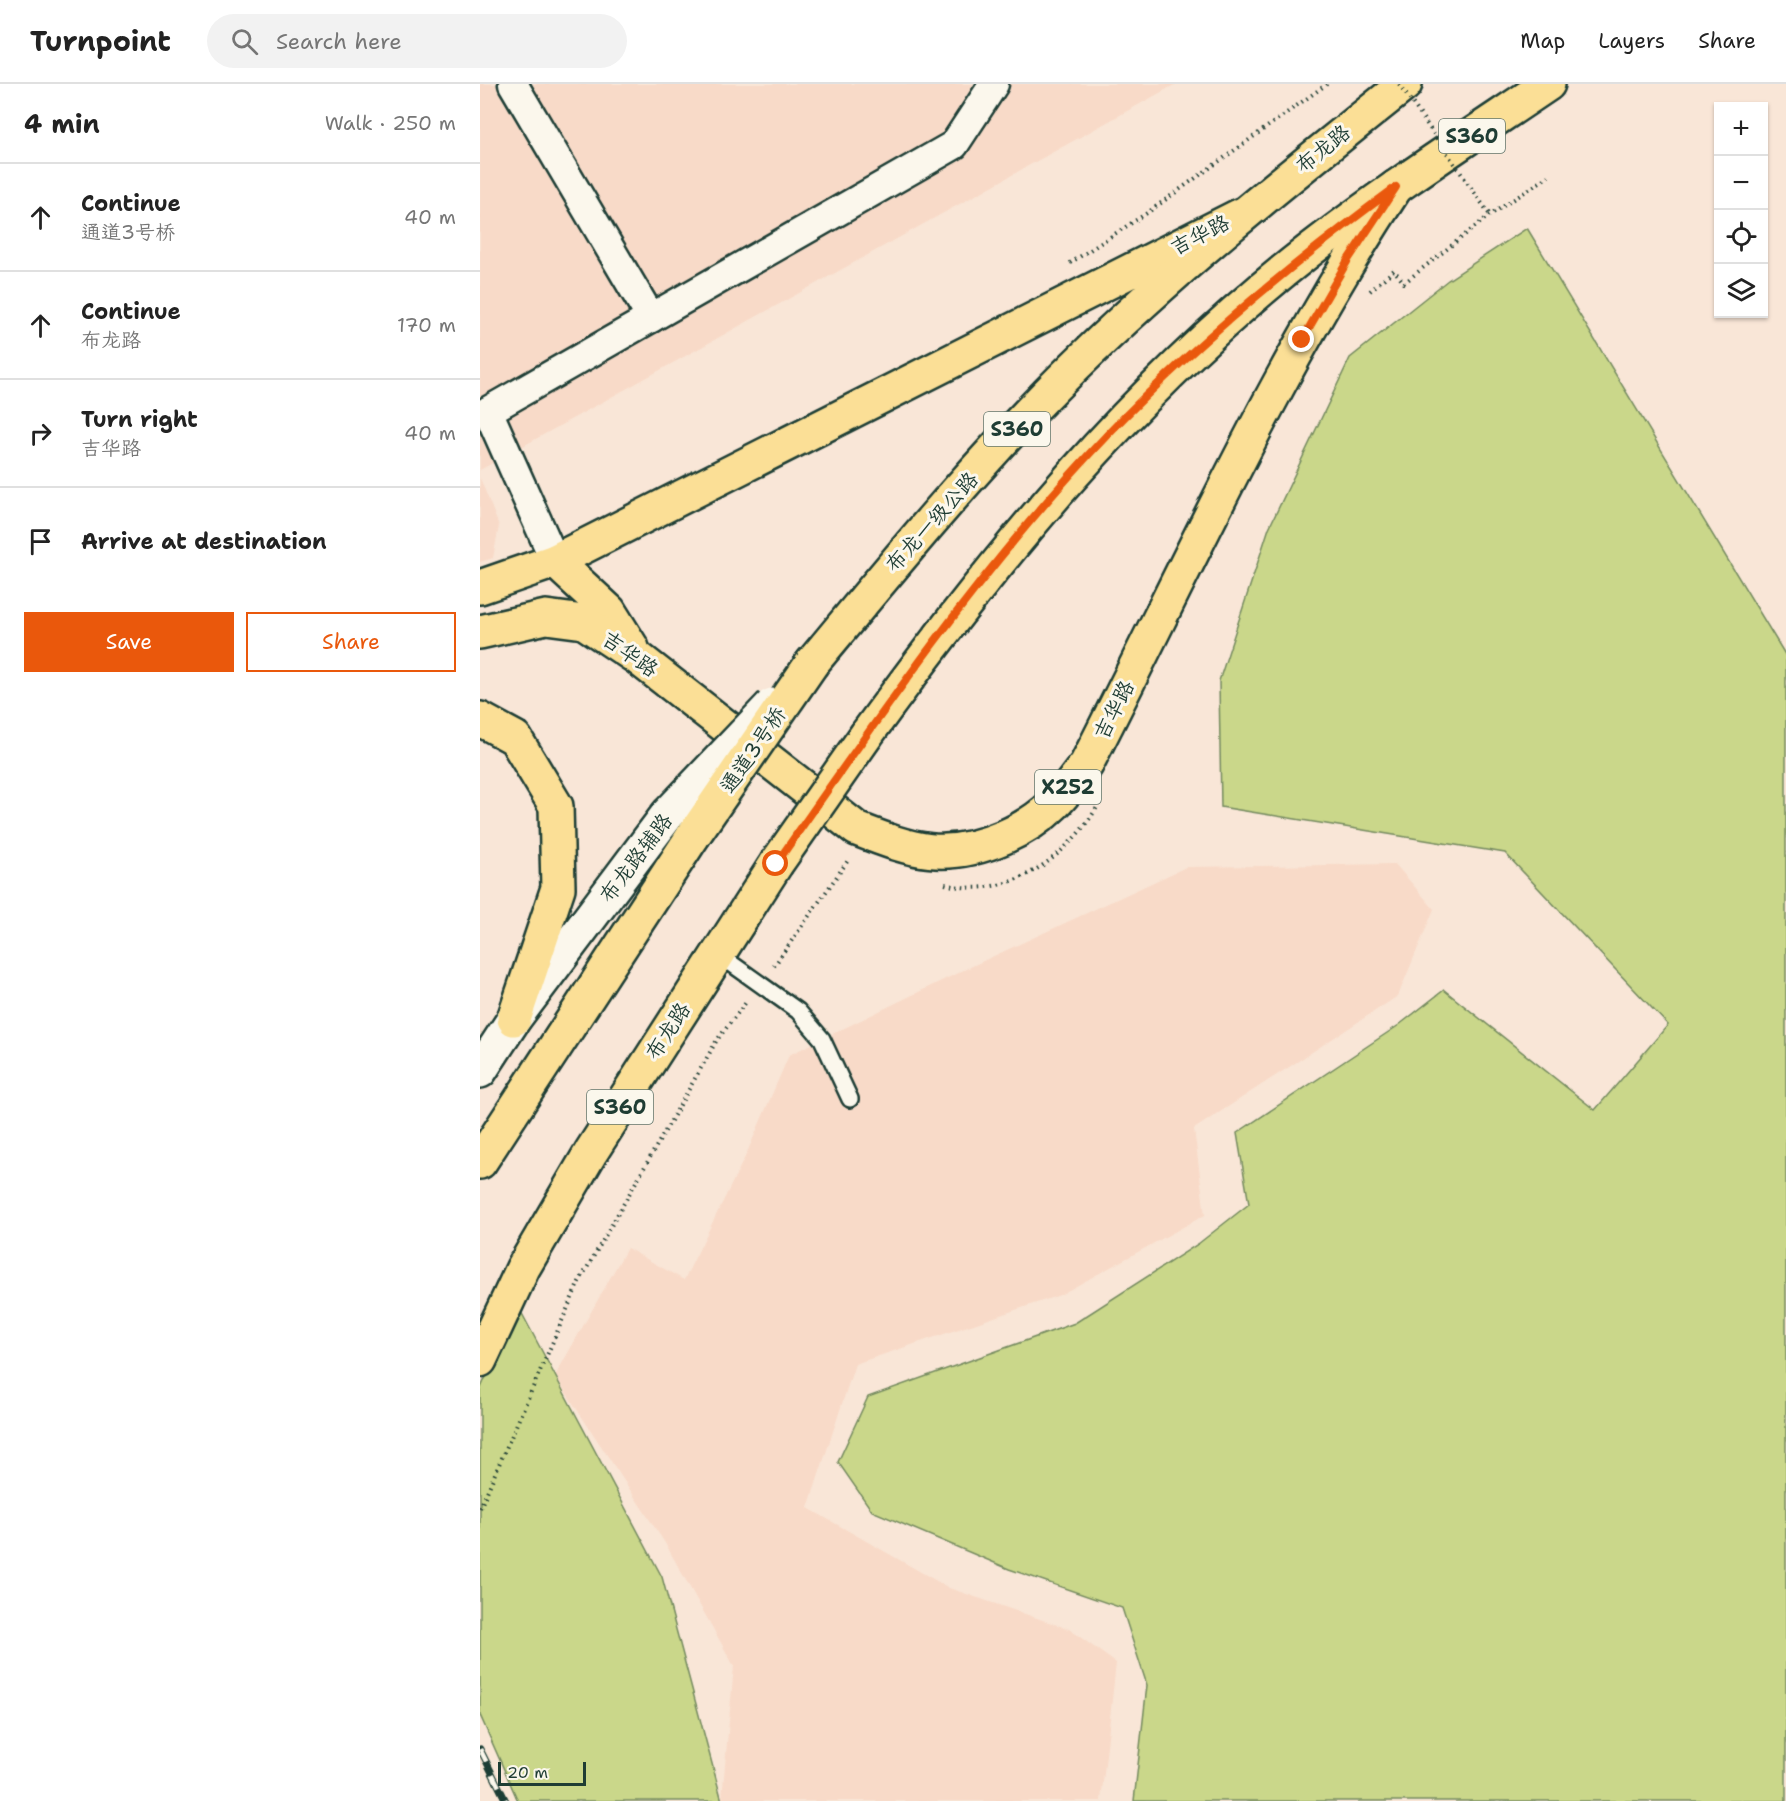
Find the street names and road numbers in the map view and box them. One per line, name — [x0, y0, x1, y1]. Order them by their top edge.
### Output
street label: 布龙路 — [1290, 118, 1356, 180]
road number: S360 — [1439, 119, 1505, 153]
street label: 吉华路 — [1166, 208, 1234, 262]
road number: S360 — [984, 412, 1050, 446]
street label: 布龙一级公路 — [879, 466, 985, 578]
street label: 吉华路 — [596, 624, 664, 684]
street label: 吉华路 — [1087, 676, 1141, 744]
street label: 通道3号桥 — [714, 701, 792, 799]
road number: X252 — [1035, 770, 1101, 804]
street label: 布龙路辅路 — [593, 808, 679, 908]
street label: 布龙路 — [639, 997, 697, 1065]
road number: S360 — [587, 1090, 653, 1124]

